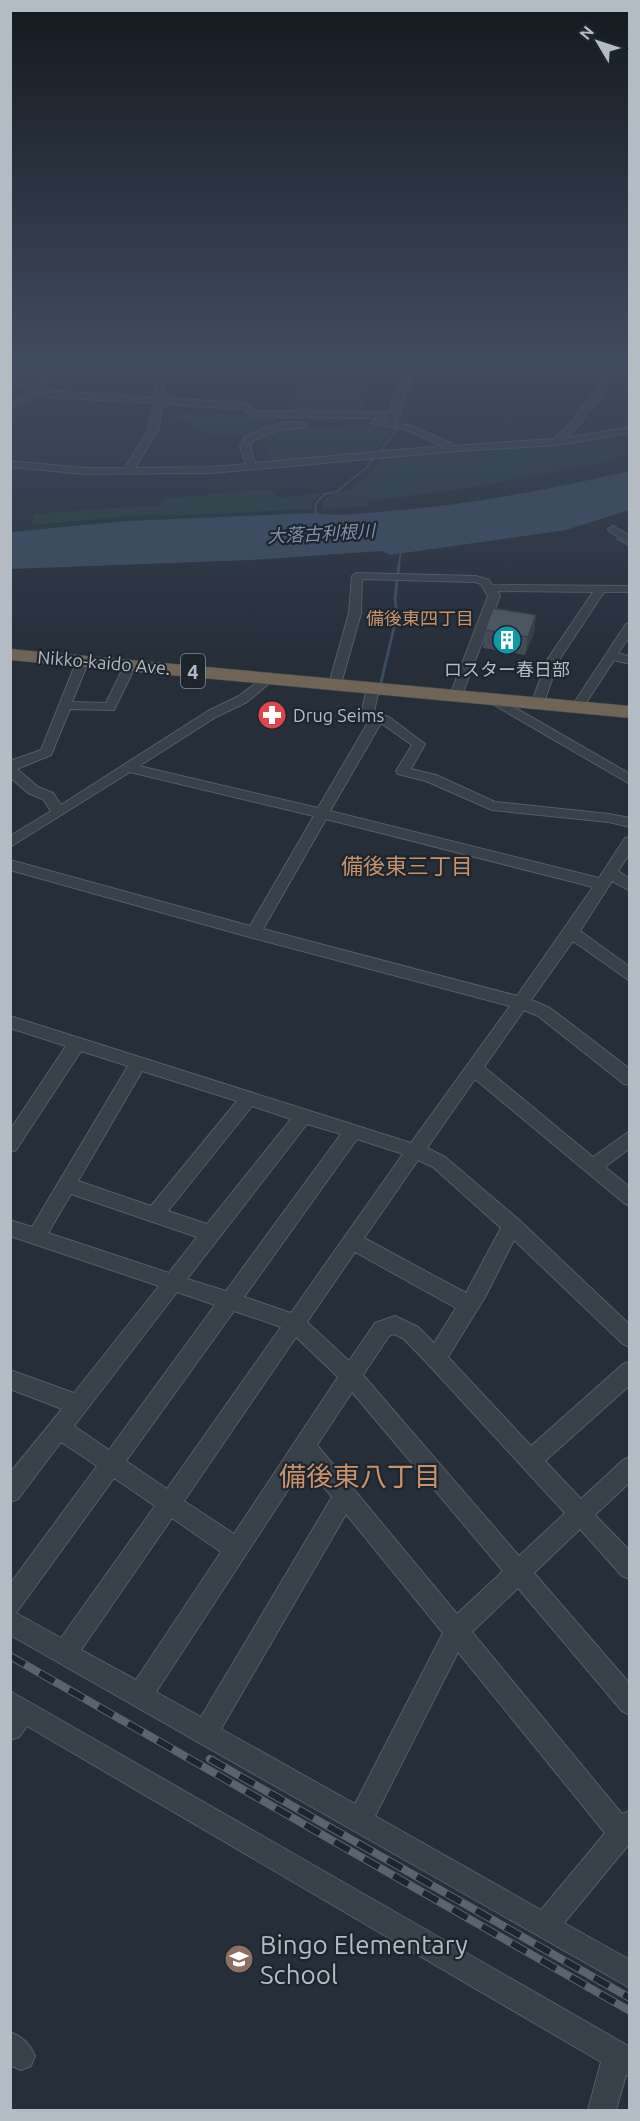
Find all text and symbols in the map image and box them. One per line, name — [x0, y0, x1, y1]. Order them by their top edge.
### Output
north arrow — [568, 12, 628, 72]
text: N — [576, 22, 597, 43]
water label: 大落古利根川 — [267, 520, 377, 546]
district label: 備後東四丁目 — [366, 608, 474, 628]
building icon: ロスター春日部 — [491, 624, 523, 656]
street label: Nikko-kaido Ave. — [37, 646, 171, 678]
road number: 4 — [181, 654, 205, 688]
place label: ロスター春日部 — [444, 659, 570, 679]
pharmacy icon: Drug Seims — [256, 699, 288, 731]
place label: Drug Seims — [293, 705, 385, 725]
district label: 備後東三丁目 — [341, 853, 473, 878]
district label: 備後東八丁目 — [279, 1461, 441, 1491]
place label: Bingo Elementary School — [260, 1930, 468, 1989]
school or university icon: Bingo Elementary School — [223, 1943, 255, 1975]

